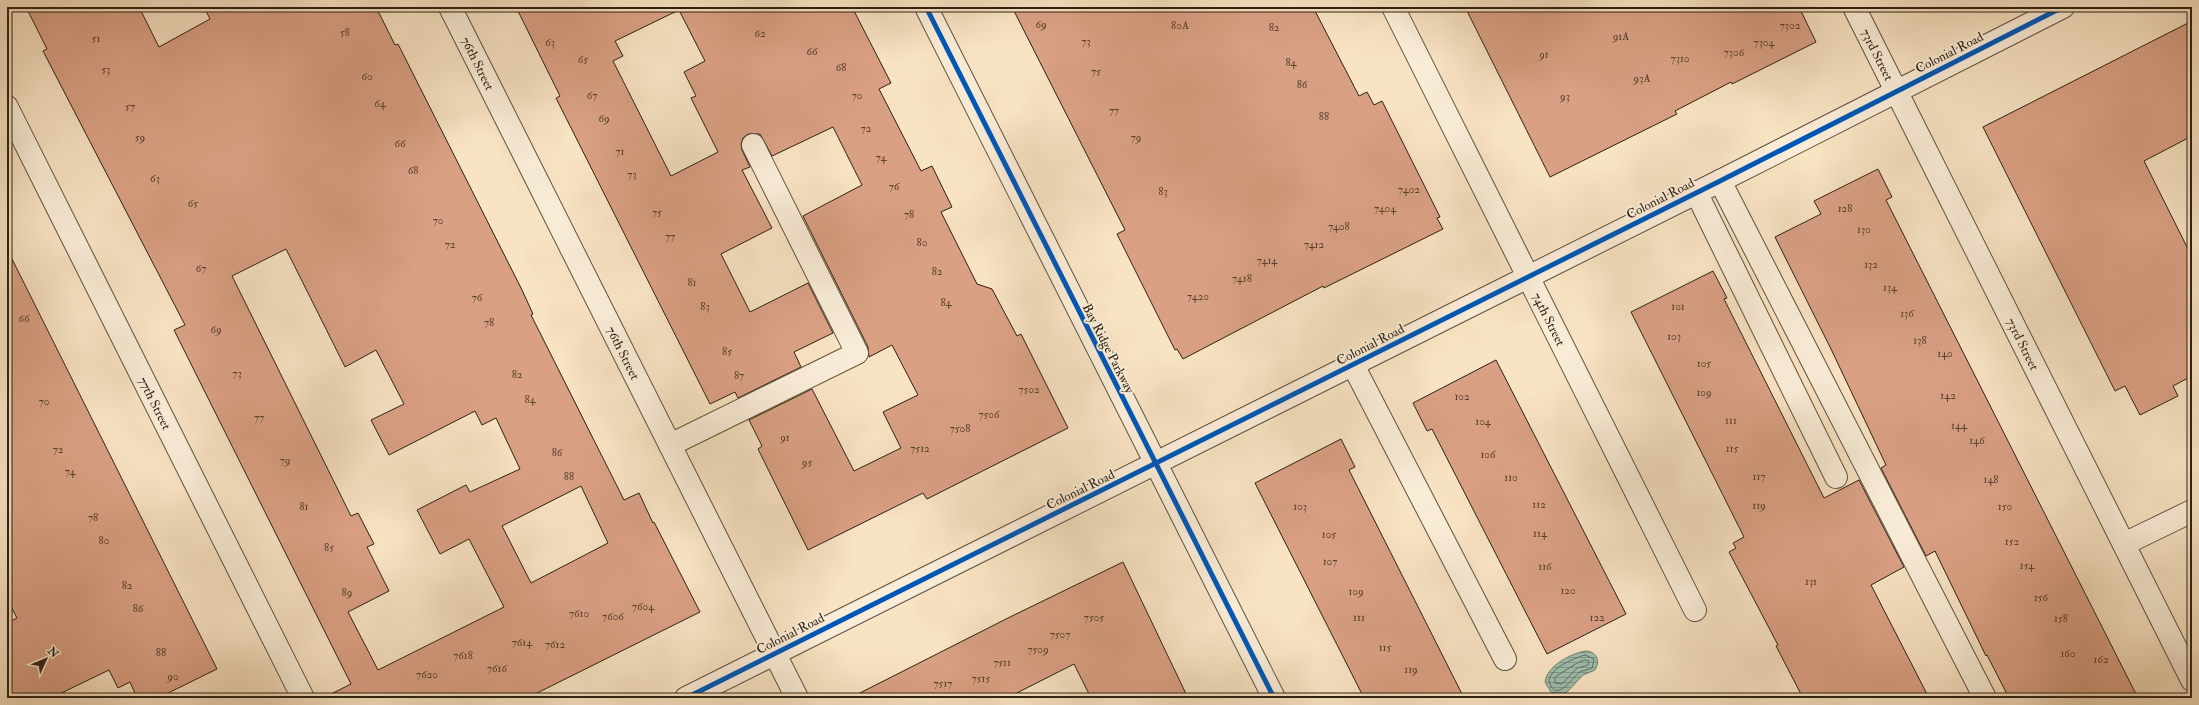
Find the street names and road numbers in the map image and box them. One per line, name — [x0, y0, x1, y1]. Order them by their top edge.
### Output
street label: 73rd Street — [1857, 26, 1897, 84]
street label: Colonial Road — [1913, 29, 1987, 77]
street label: 76th Street — [457, 34, 497, 93]
street label: Colonial Road — [1624, 175, 1698, 223]
street label: 74th Street — [1528, 290, 1568, 349]
street label: Bay Ridge Parkway — [1078, 301, 1138, 397]
street label: 73rd Street — [2003, 316, 2042, 373]
street label: Colonial Road — [1334, 321, 1408, 369]
street label: 76th Street — [603, 324, 643, 383]
street label: 77th Street — [134, 374, 174, 433]
street label: Colonial Road — [1044, 466, 1118, 513]
street label: Colonial Road — [754, 610, 828, 658]

